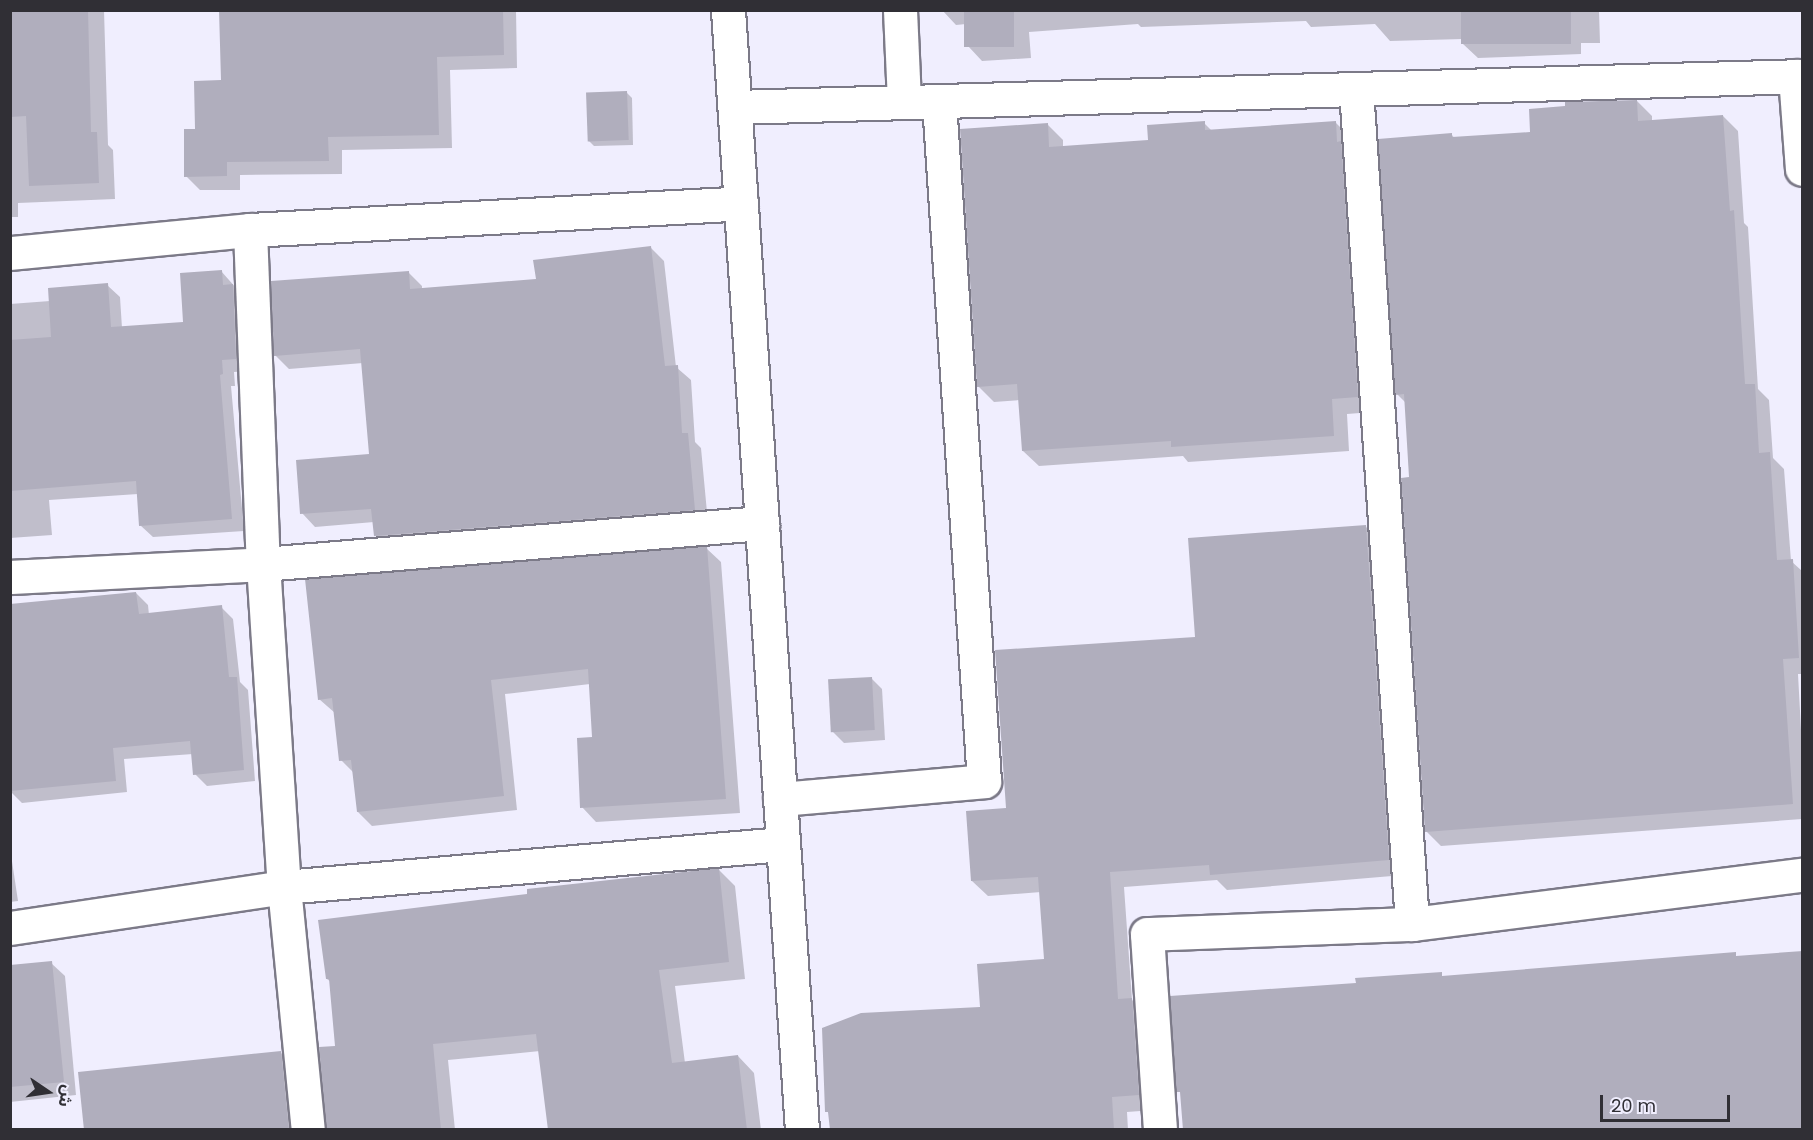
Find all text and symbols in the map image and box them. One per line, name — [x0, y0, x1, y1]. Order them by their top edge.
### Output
north arrow — [18, 1062, 78, 1122]
text: ش — [52, 1083, 80, 1109]
scale bar — [1603, 1083, 1734, 1121]
text: 20 m — [1611, 1093, 1656, 1118]

